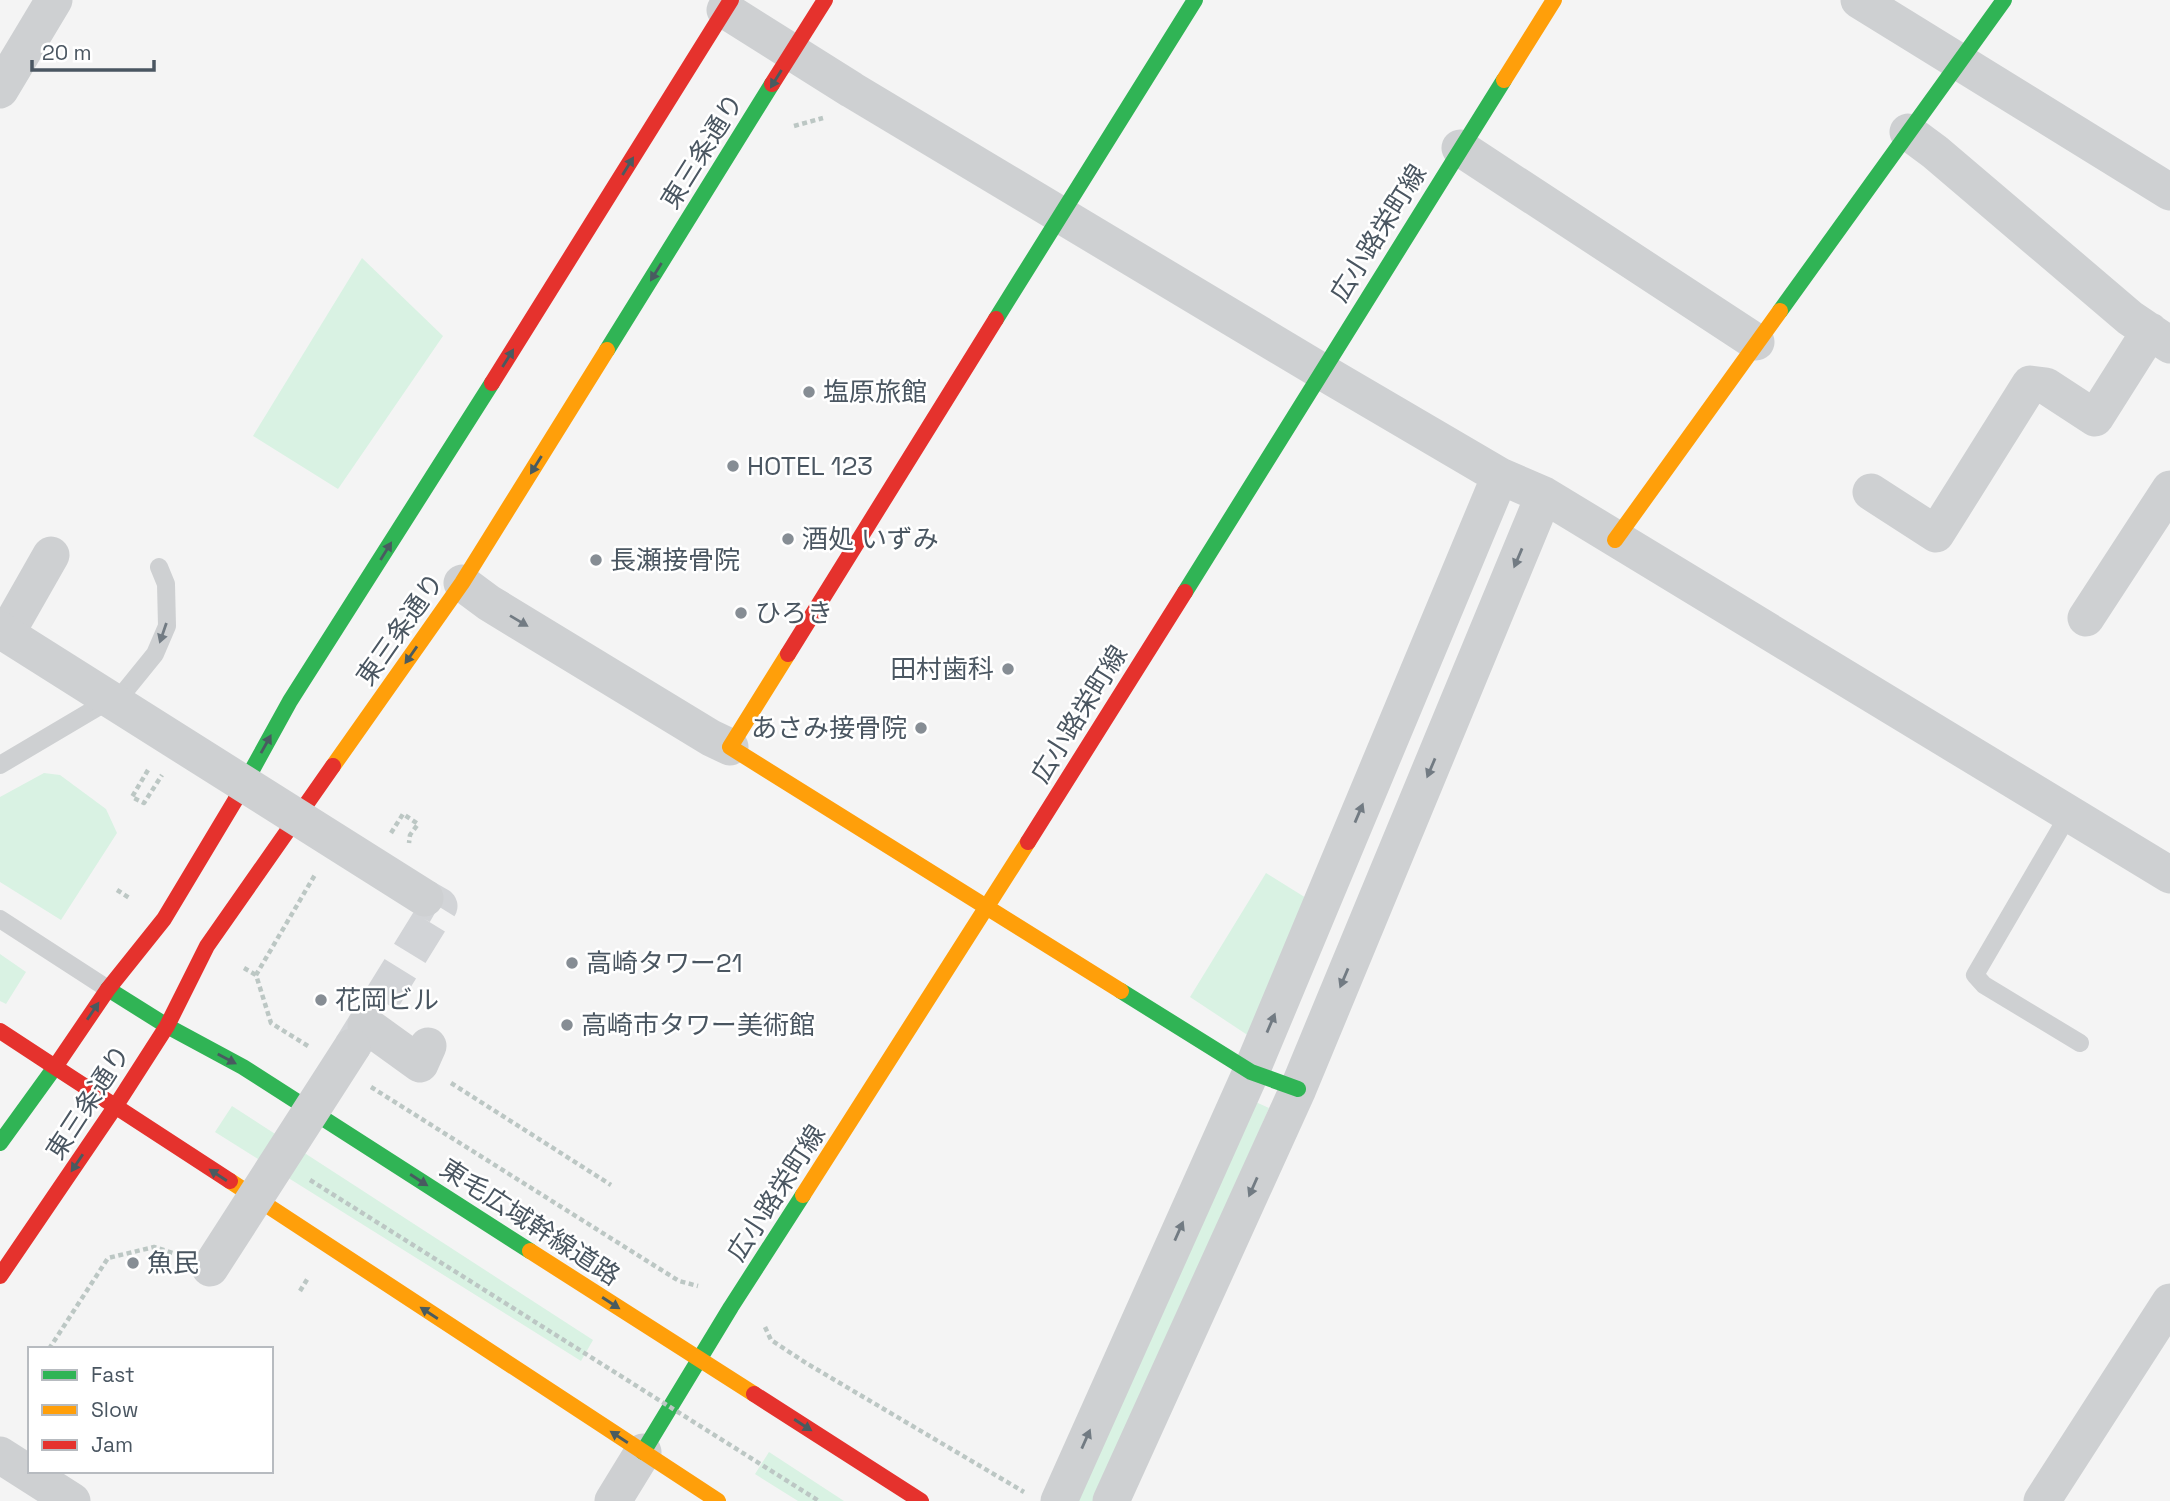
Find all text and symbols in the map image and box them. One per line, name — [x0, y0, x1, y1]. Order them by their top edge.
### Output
scale bar — [32, 28, 154, 72]
text: 20 m — [42, 39, 92, 66]
one-way arrow — [770, 69, 783, 88]
street label: 東三条通り — [653, 87, 751, 215]
one-way arrow — [622, 156, 635, 175]
street label: 広小路栄町線 — [1322, 158, 1434, 308]
one-way arrow — [649, 262, 662, 281]
one-way arrow — [501, 349, 514, 368]
place label: 塩原旅館 — [823, 375, 927, 409]
marker: 塩原旅館 — [801, 384, 817, 400]
place label: HOTEL 123 — [747, 449, 873, 483]
one-way arrow — [529, 455, 542, 474]
marker: HOTEL 123 — [725, 458, 741, 474]
place label: 酒処 いずみ — [802, 522, 939, 556]
marker: 酒処 いずみ — [780, 531, 796, 547]
one-way arrow — [379, 541, 392, 560]
place label: 長瀬接骨院 — [610, 543, 740, 577]
one-way arrow — [1512, 548, 1524, 568]
marker: 長瀬接骨院 — [588, 552, 604, 568]
street label: 東三条通り — [349, 566, 451, 692]
place label: ひろき — [755, 596, 833, 630]
marker: ひろき — [733, 605, 749, 621]
one-way arrow — [509, 615, 528, 627]
one-way arrow — [157, 623, 168, 644]
street label: 広小路栄町線 — [1023, 639, 1135, 789]
one-way arrow — [404, 646, 418, 664]
place label: 田村歯科 — [890, 652, 994, 686]
marker: 田村歯科 — [1000, 661, 1016, 677]
place label: あさみ接骨院 — [751, 711, 907, 745]
marker: あさみ接骨院 — [913, 720, 929, 736]
one-way arrow — [260, 734, 272, 754]
one-way arrow — [1425, 758, 1436, 779]
one-way arrow — [1353, 803, 1365, 823]
place label: 高崎タワー21 — [586, 946, 743, 980]
marker: 高崎タワー21 — [564, 955, 580, 971]
one-way arrow — [1338, 968, 1349, 989]
place label: 花岡ビル — [335, 983, 439, 1017]
marker: 花岡ビル — [313, 992, 329, 1008]
one-way arrow — [86, 1002, 100, 1020]
place label: 高崎市タワー美術館 — [581, 1008, 815, 1042]
one-way arrow — [1265, 1013, 1277, 1033]
marker: 高崎市タワー美術館 — [559, 1017, 575, 1033]
street label: 東三条通り — [38, 1038, 138, 1166]
one-way arrow — [217, 1053, 237, 1064]
street label: 広小路栄町線 — [719, 1118, 833, 1268]
street label: 東毛広域幹線道路 — [434, 1151, 626, 1293]
one-way arrow — [71, 1154, 84, 1173]
one-way arrow — [209, 1168, 228, 1181]
one-way arrow — [410, 1173, 429, 1186]
one-way arrow — [1247, 1177, 1259, 1197]
one-way arrow — [1173, 1221, 1185, 1241]
place label: 魚民 — [147, 1246, 199, 1280]
marker: 魚民 — [125, 1255, 141, 1271]
one-way arrow — [601, 1296, 621, 1309]
one-way arrow — [419, 1306, 439, 1319]
legend — [28, 1347, 273, 1473]
text: Fast — [91, 1361, 135, 1388]
text: Slow — [91, 1396, 139, 1423]
one-way arrow — [793, 1419, 812, 1432]
one-way arrow — [1080, 1429, 1092, 1449]
text: Jam — [91, 1431, 133, 1458]
one-way arrow — [610, 1431, 629, 1444]

